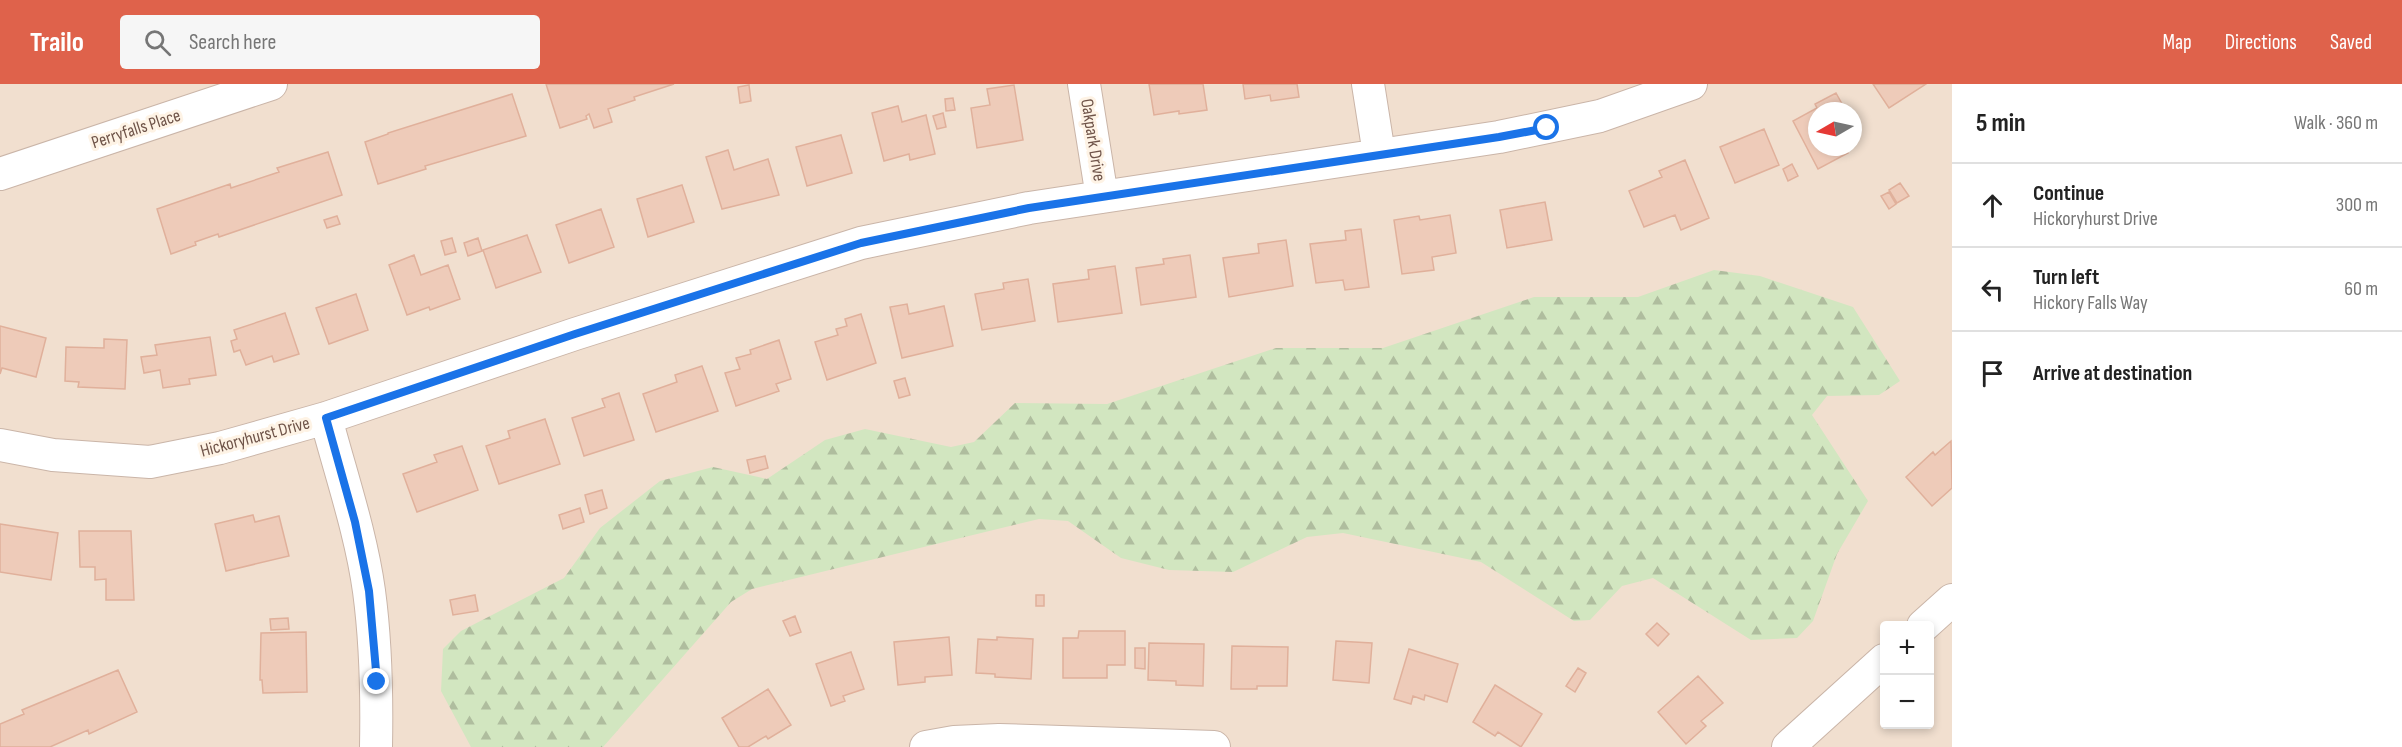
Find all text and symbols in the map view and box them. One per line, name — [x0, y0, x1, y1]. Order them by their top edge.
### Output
search box — [120, 15, 540, 69]
text: Trailo — [30, 26, 84, 59]
icon: search — [141, 26, 174, 59]
text: Search here — [189, 29, 276, 56]
text: Map — [2162, 30, 2192, 55]
text: Directions — [2225, 30, 2297, 55]
text: Saved — [2330, 30, 2372, 55]
street label: Oakpark Drive — [1076, 97, 1110, 183]
north arrow — [1808, 102, 1862, 156]
street label: Perryfalls Place — [89, 105, 183, 153]
text: 5 min — [1976, 108, 2026, 139]
text: Walk · 360 m — [2294, 111, 2378, 135]
route start — [1533, 114, 1559, 140]
text: Continue — [2033, 180, 2104, 207]
icon: ahead — [1976, 189, 2009, 222]
text: 300 m — [2336, 193, 2378, 217]
text: Hickoryhurst Drive — [2033, 207, 2158, 231]
text: Turn left — [2033, 264, 2099, 291]
icon: left — [1976, 273, 2009, 306]
text: 60 m — [2344, 277, 2378, 301]
text: Hickory Falls Way — [2033, 291, 2148, 315]
icon: arrive — [1976, 357, 2009, 390]
text: Arrive at destination — [2033, 360, 2192, 387]
street label: Hickoryhurst Drive — [198, 412, 312, 462]
map controls — [1880, 621, 1934, 729]
button: + — [1880, 621, 1934, 675]
route end — [363, 668, 389, 694]
button: − — [1880, 675, 1934, 729]

